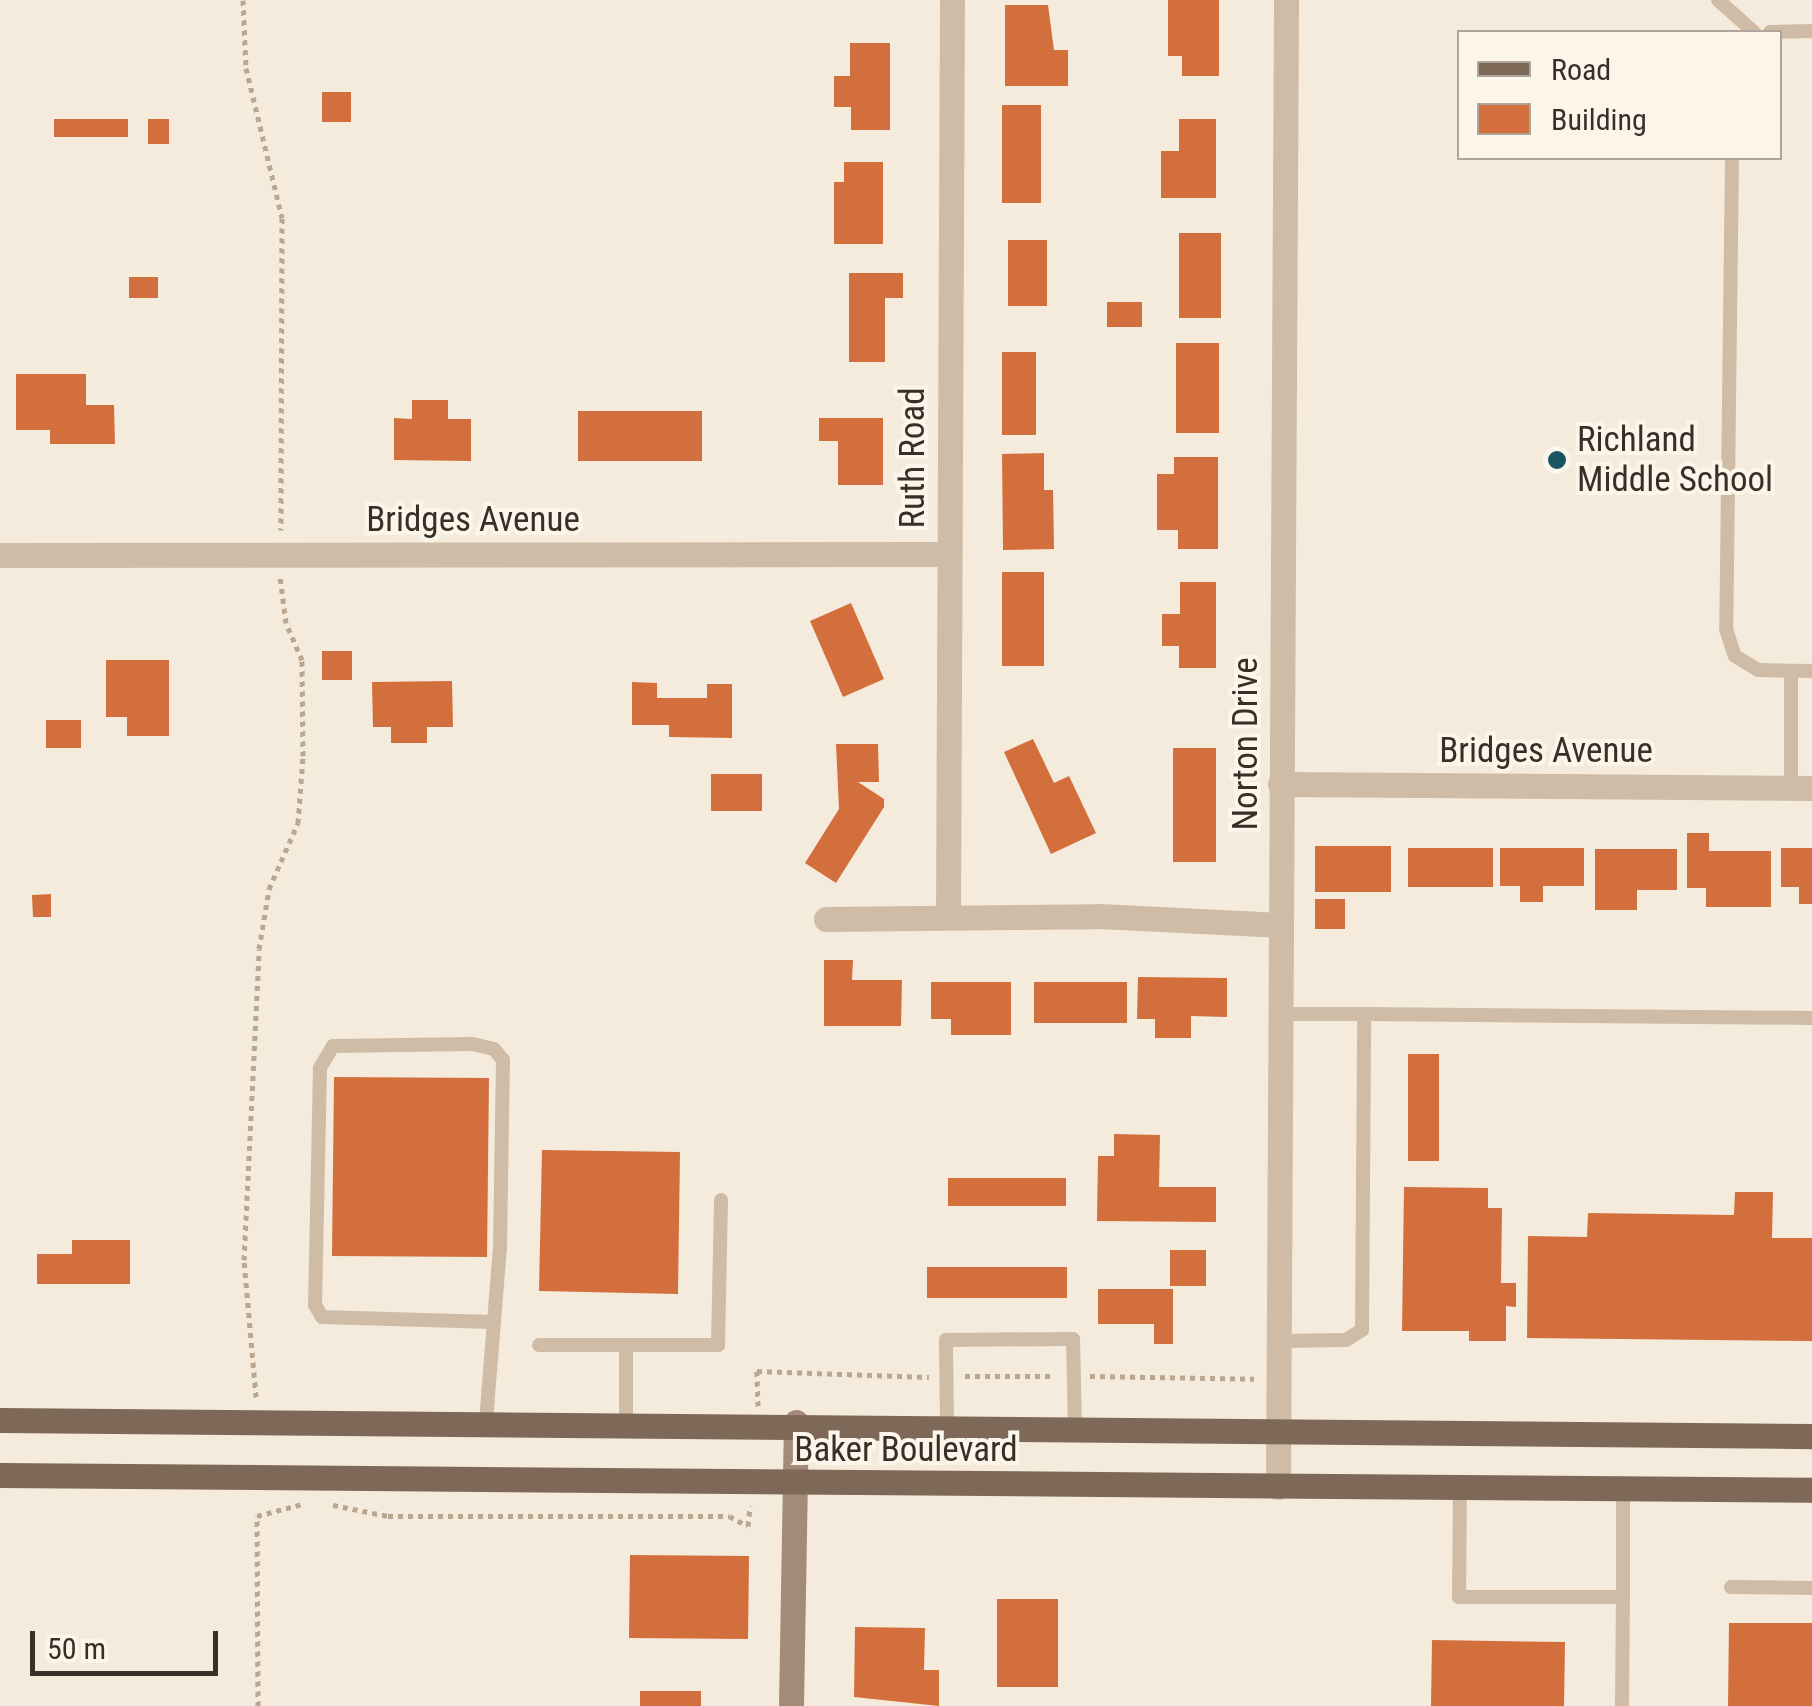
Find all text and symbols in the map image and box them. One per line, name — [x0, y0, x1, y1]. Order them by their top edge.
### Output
legend — [1457, 30, 1782, 160]
text: Road — [1551, 52, 1611, 87]
text: Building — [1551, 102, 1647, 137]
street label: Ruth Road — [892, 387, 934, 529]
place label: Richland Middle School — [1577, 419, 1773, 501]
marker: Richland Middle School — [1546, 449, 1568, 471]
street label: Bridges Avenue — [366, 499, 580, 541]
street label: Norton Drive — [1225, 657, 1267, 831]
street label: Bridges Avenue — [1439, 730, 1653, 772]
street label: Baker Boulevard — [794, 1429, 1018, 1471]
scale bar — [35, 1611, 222, 1673]
text: 50 m — [47, 1631, 106, 1666]

